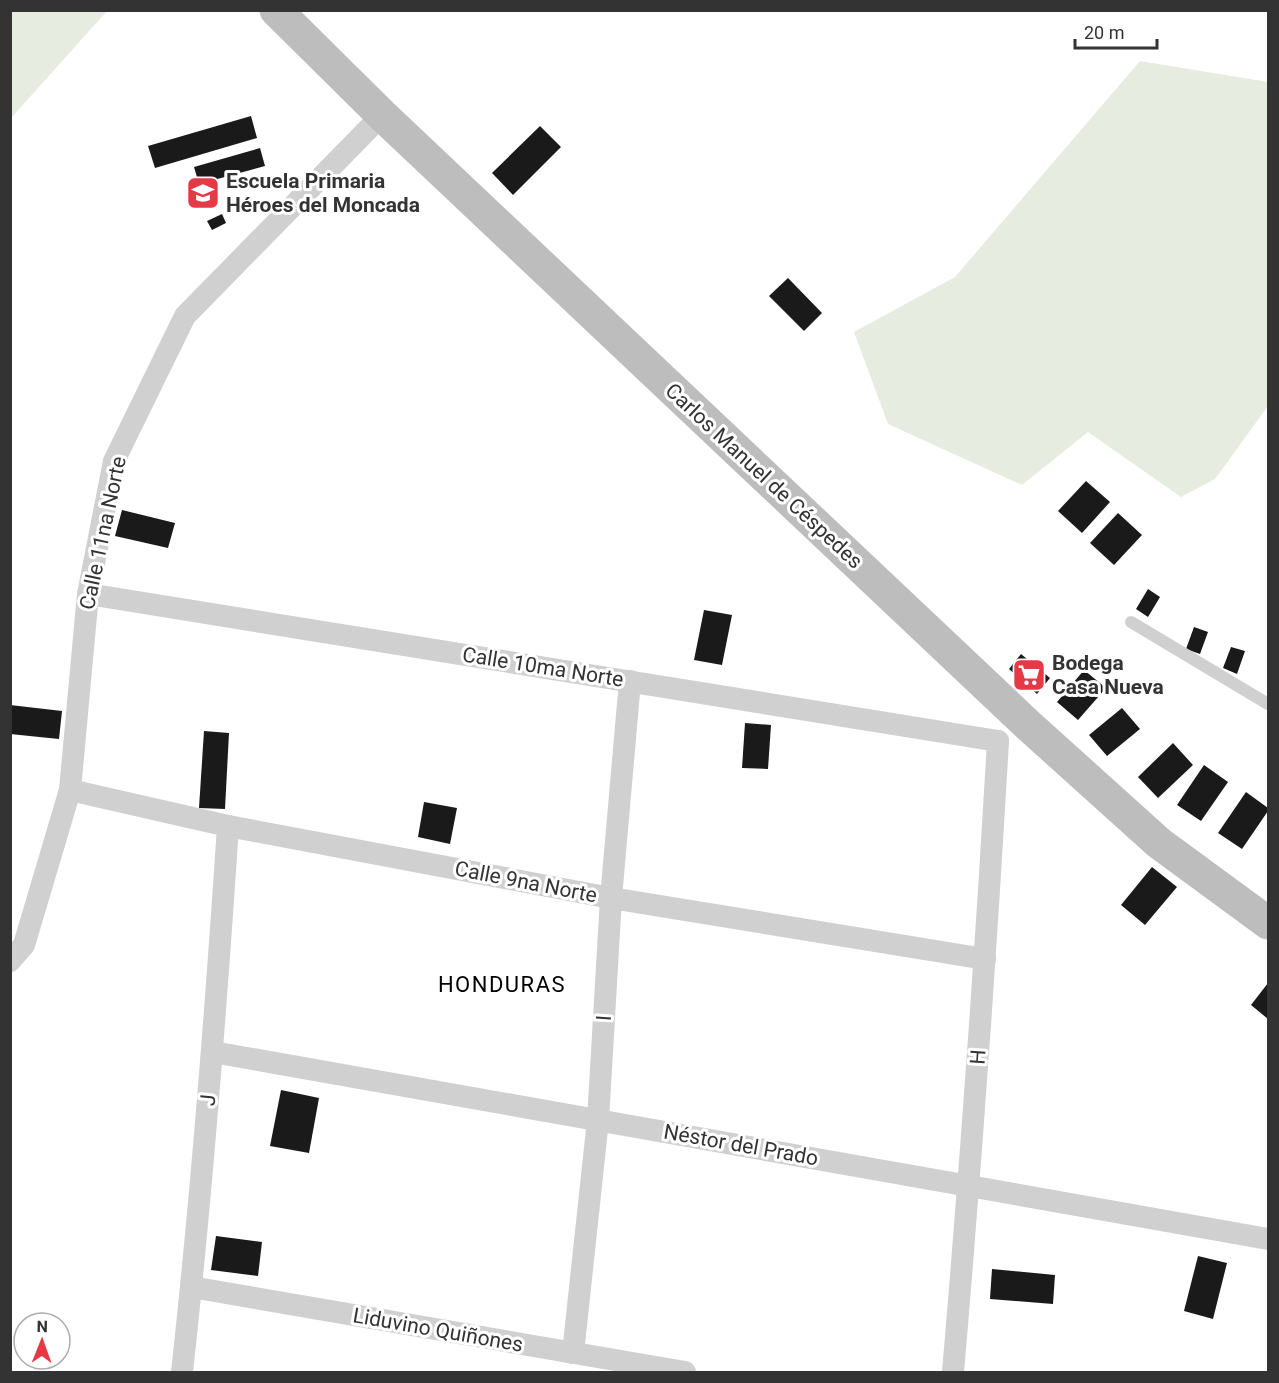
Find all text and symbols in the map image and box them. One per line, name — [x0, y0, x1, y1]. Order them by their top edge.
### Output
scale bar — [1075, 12, 1158, 50]
text: 20 m — [1084, 22, 1124, 43]
place label: Escuela Primaria Héroes del Moncada — [226, 169, 420, 217]
school or university icon: Escuela Primaria Héroes del Moncada — [185, 175, 221, 211]
street label: Carlos Manuel de Céspedes — [661, 378, 867, 574]
street label: Calle 11na Norte — [75, 454, 131, 612]
street label: Calle 10ma Norte — [461, 642, 625, 692]
place label: Bodega Casa Nueva — [1052, 651, 1164, 699]
supermarket icon: Bodega Casa Nueva — [1011, 657, 1047, 693]
street label: Calle 9na Norte — [453, 856, 599, 908]
district label: HONDURAS — [438, 972, 566, 997]
street label: I — [592, 1015, 616, 1021]
street label: H — [966, 1049, 990, 1065]
street label: J — [196, 1093, 220, 1107]
street label: Néstor del Prado — [662, 1120, 820, 1170]
street label: Liduvino Quiñones — [351, 1303, 525, 1357]
north arrow — [12, 1311, 72, 1371]
text: N — [36, 1317, 48, 1336]

